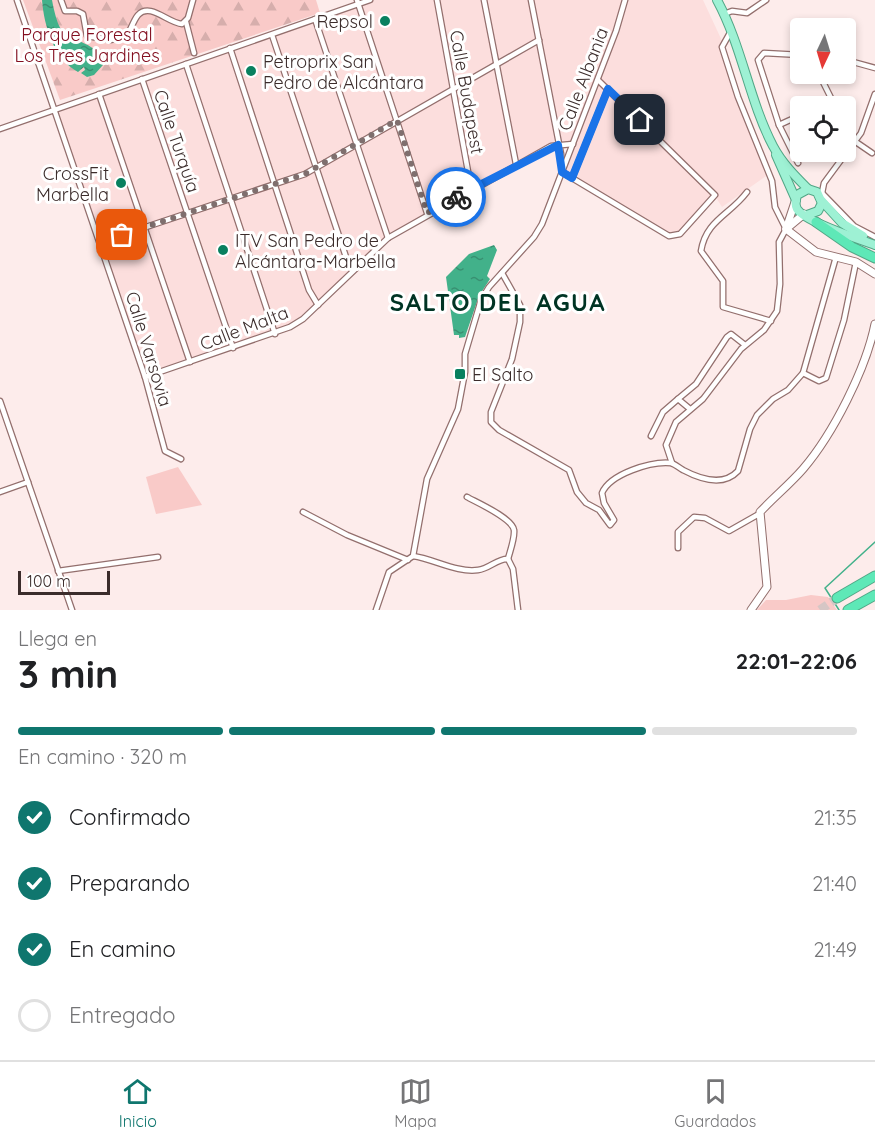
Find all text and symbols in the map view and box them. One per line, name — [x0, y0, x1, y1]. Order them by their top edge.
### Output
place label: Repsol — [316, 10, 373, 33]
marker: Repsol — [378, 14, 392, 28]
north arrow — [790, 18, 856, 84]
map controls — [790, 18, 856, 162]
park label: Parque Forestal Los Tres Jardines — [14, 23, 160, 67]
street label: Calle Albania — [553, 24, 613, 134]
street label: Calle Budapest — [445, 28, 489, 156]
place label: Petroprix San Pedro de Alcántara — [263, 50, 424, 94]
marker: Petroprix San Pedro de Alcántara — [244, 64, 258, 78]
street label: Calle Turquía — [149, 87, 205, 195]
pin — [614, 94, 665, 145]
button: locate — [790, 96, 856, 162]
icon: home — [623, 103, 656, 136]
place label: CrossFit Marbella — [36, 162, 109, 206]
courier — [426, 167, 486, 227]
marker: CrossFit Marbella — [114, 176, 128, 190]
icon: bike — [440, 181, 473, 214]
pin — [96, 209, 147, 260]
icon: bag — [105, 218, 138, 251]
place label: ITV San Pedro de Alcántara-Marbella — [235, 229, 396, 273]
marker: ITV San Pedro de Alcántara-Marbella — [216, 243, 230, 257]
district label: SALTO DEL AGUA — [390, 287, 606, 317]
street label: Calle Varsovia — [121, 289, 177, 409]
street label: Calle Malta — [197, 301, 291, 355]
place label: El Salto — [472, 363, 533, 386]
marker: El Salto — [453, 367, 467, 381]
scale bar — [18, 568, 110, 596]
text: 100 m — [27, 571, 71, 591]
text: Llega en — [18, 626, 97, 651]
text: 22:01–22:06 — [736, 647, 857, 675]
text: 3 min — [18, 649, 118, 698]
text: En camino · 320 m — [18, 744, 187, 769]
icon: check — [18, 801, 51, 834]
text: Confirmado — [69, 803, 190, 831]
text: 21:35 — [813, 805, 857, 830]
icon: check — [18, 867, 51, 900]
text: Preparando — [69, 869, 190, 897]
text: 21:40 — [812, 871, 857, 896]
icon: check — [18, 933, 51, 966]
text: En camino — [69, 935, 176, 963]
text: 21:49 — [813, 937, 857, 962]
text: Entregado — [69, 1001, 176, 1029]
tab: Inicio — [119, 1075, 157, 1131]
tab: Mapa — [394, 1075, 437, 1131]
tab: Guardados — [674, 1075, 756, 1131]

